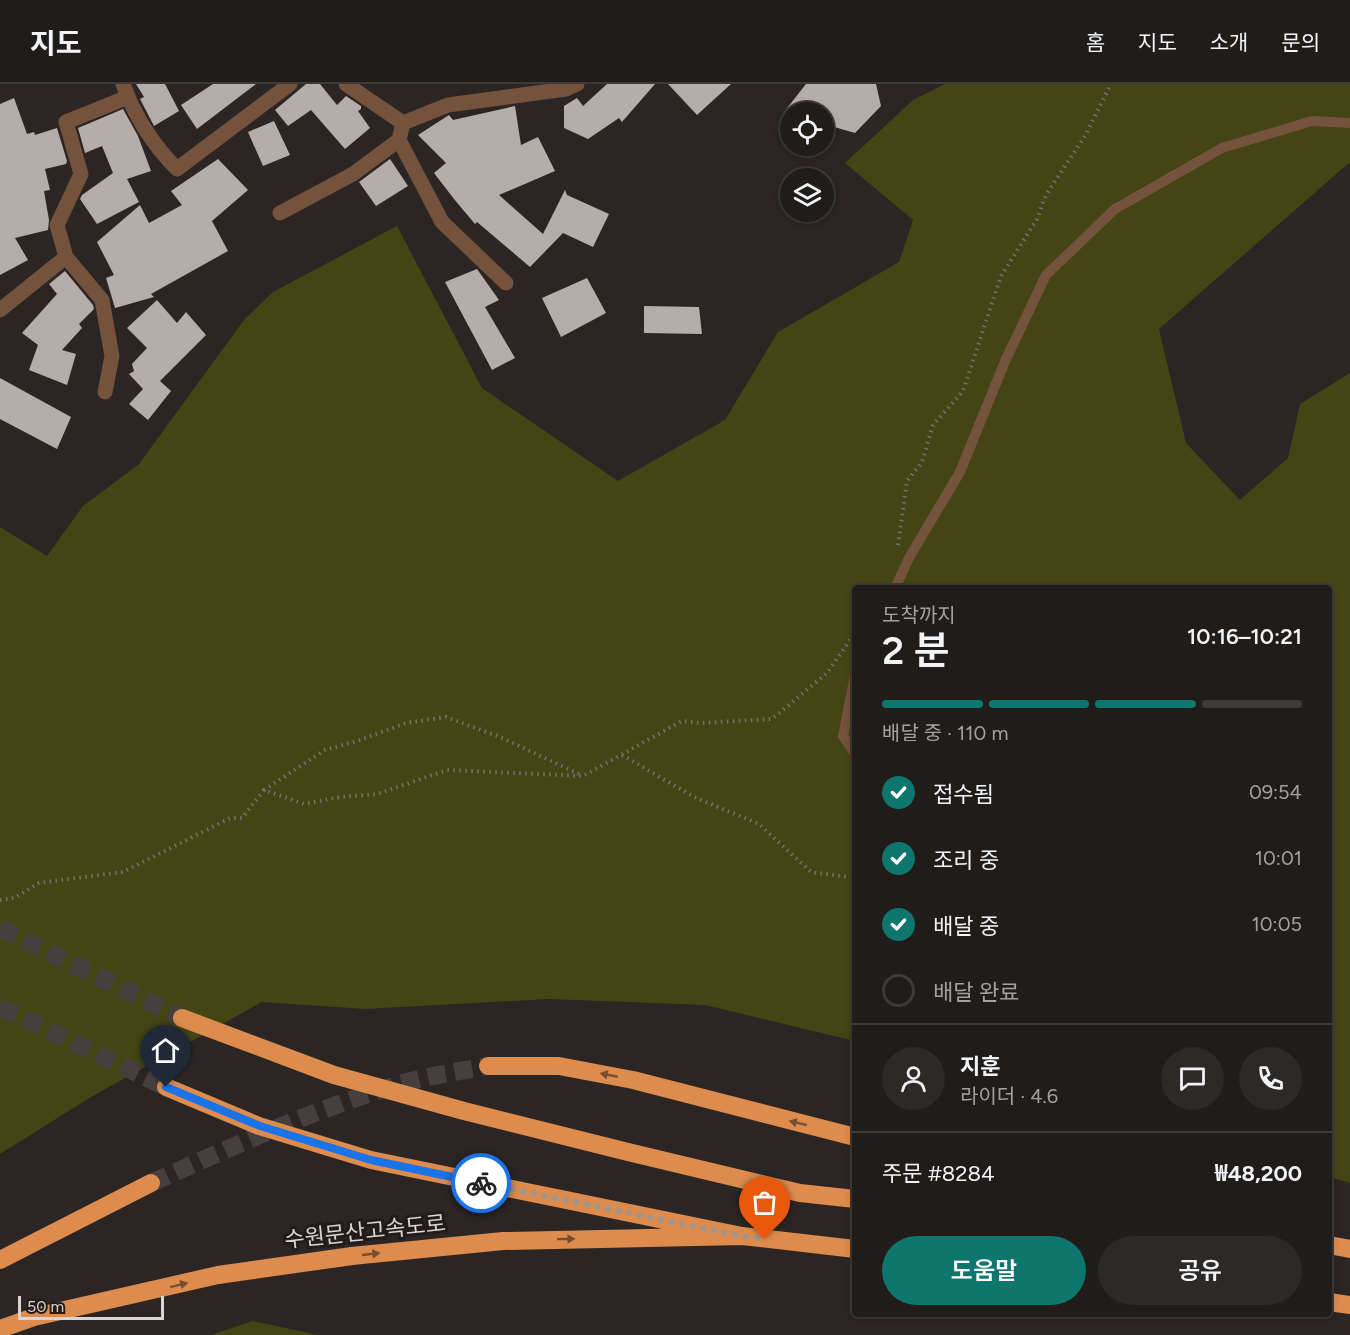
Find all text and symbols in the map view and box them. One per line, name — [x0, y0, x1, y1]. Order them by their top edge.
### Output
text: 지도 — [30, 26, 82, 60]
text: 홈 — [1086, 30, 1105, 55]
text: 지도 — [1138, 30, 1177, 55]
text: 소개 — [1210, 30, 1248, 55]
text: 문의 — [1281, 30, 1320, 55]
map controls — [780, 102, 834, 222]
button: locate — [780, 102, 834, 156]
button: layers — [780, 168, 834, 222]
text: 도착까지 — [882, 603, 956, 627]
text: 10:16–10:21 — [1187, 623, 1302, 650]
text: 2 분 — [882, 627, 950, 674]
text: 배달 중 · 110 m — [882, 721, 1008, 745]
icon: check — [882, 776, 915, 809]
text: 09:54 — [1249, 780, 1302, 804]
text: 접수됨 — [933, 781, 994, 808]
icon: check — [882, 842, 915, 875]
text: 10:01 — [1255, 846, 1302, 870]
text: 조리 중 — [933, 847, 999, 874]
icon: check — [882, 908, 915, 941]
text: 10:05 — [1252, 912, 1302, 936]
text: 배달 중 — [933, 913, 999, 940]
text: 배달 완료 — [933, 979, 1019, 1006]
pin — [140, 1025, 191, 1087]
icon: home — [149, 1034, 182, 1067]
button: person — [882, 1047, 945, 1110]
button: chat — [1161, 1047, 1224, 1110]
button: phone — [1239, 1047, 1302, 1110]
text: 지훈 — [960, 1053, 1000, 1080]
one-way arrow — [599, 1070, 618, 1079]
text: 라이더 · 4.6 — [960, 1084, 1058, 1108]
one-way arrow — [789, 1117, 807, 1127]
courier — [451, 1153, 511, 1213]
text: 주문 #8284 — [882, 1160, 995, 1187]
text: ₩48,200 — [1215, 1160, 1302, 1187]
icon: bike — [465, 1167, 498, 1200]
pin — [739, 1177, 790, 1239]
icon: bag — [748, 1186, 781, 1219]
street label: 수원문산고속도로 — [283, 1210, 447, 1253]
one-way arrow — [556, 1235, 575, 1244]
button: 도움말 — [882, 1236, 1086, 1305]
button: 공유 — [1098, 1236, 1302, 1305]
one-way arrow — [362, 1249, 381, 1259]
one-way arrow — [170, 1279, 188, 1289]
scale bar — [18, 1293, 164, 1320]
text: 50 m — [27, 1297, 64, 1316]

